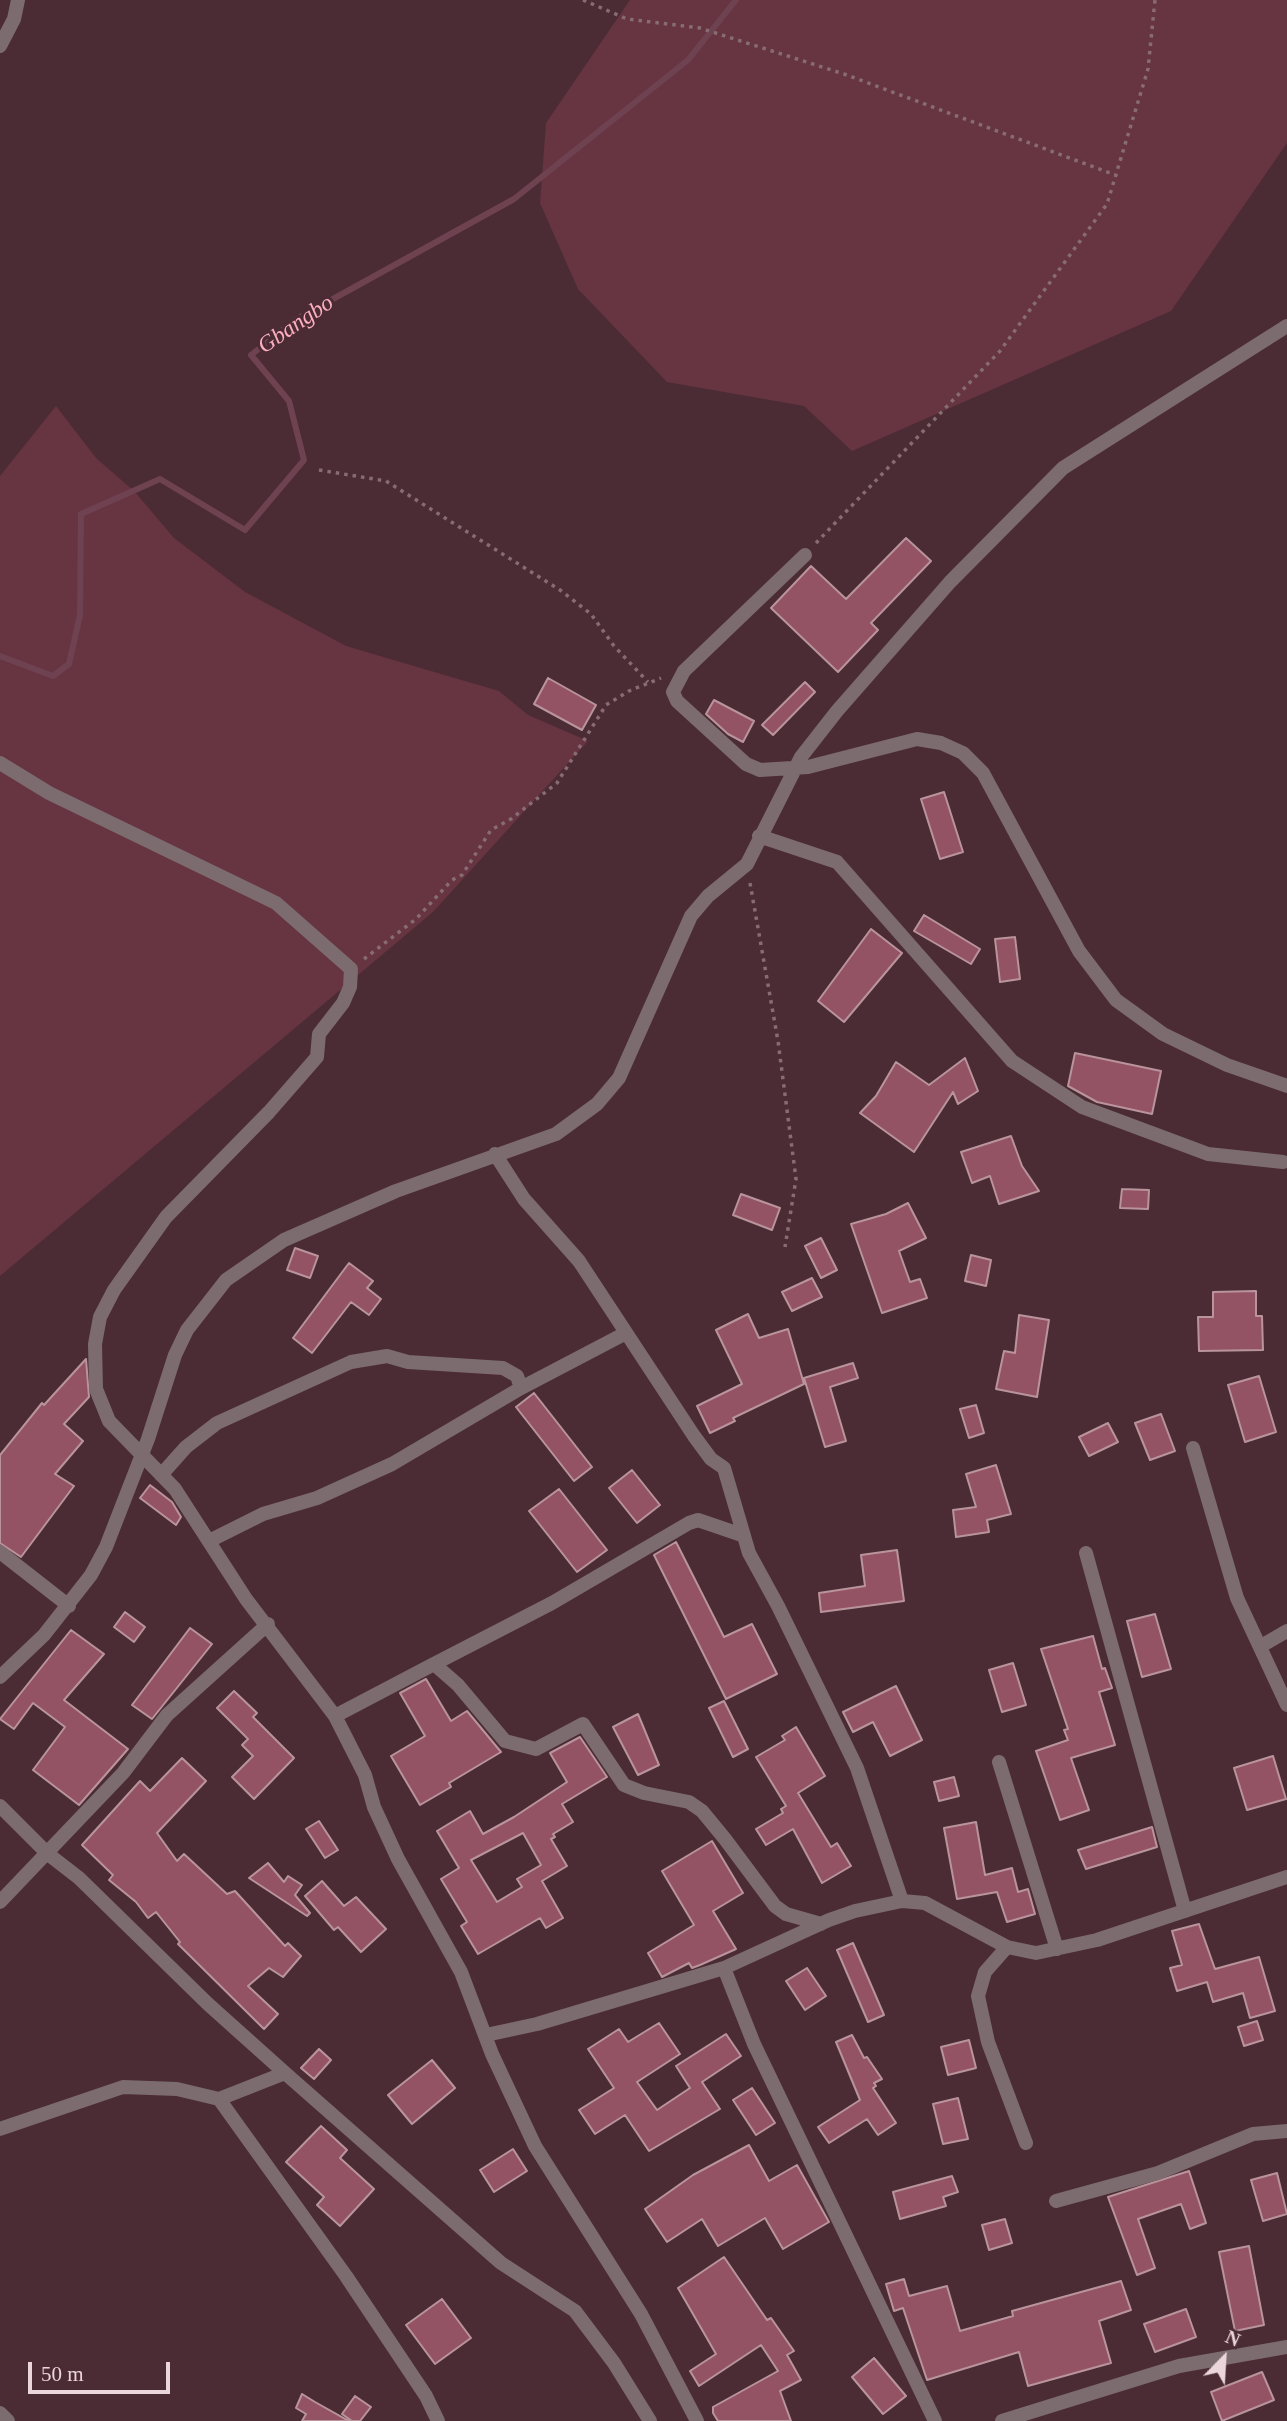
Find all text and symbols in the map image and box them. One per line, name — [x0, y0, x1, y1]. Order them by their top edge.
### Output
water label: Gbangbo — [253, 290, 339, 360]
north arrow — [1189, 2323, 1259, 2393]
text: N — [1222, 2326, 1243, 2351]
scale bar — [32, 2348, 173, 2392]
text: 50 m — [41, 2362, 84, 2386]

